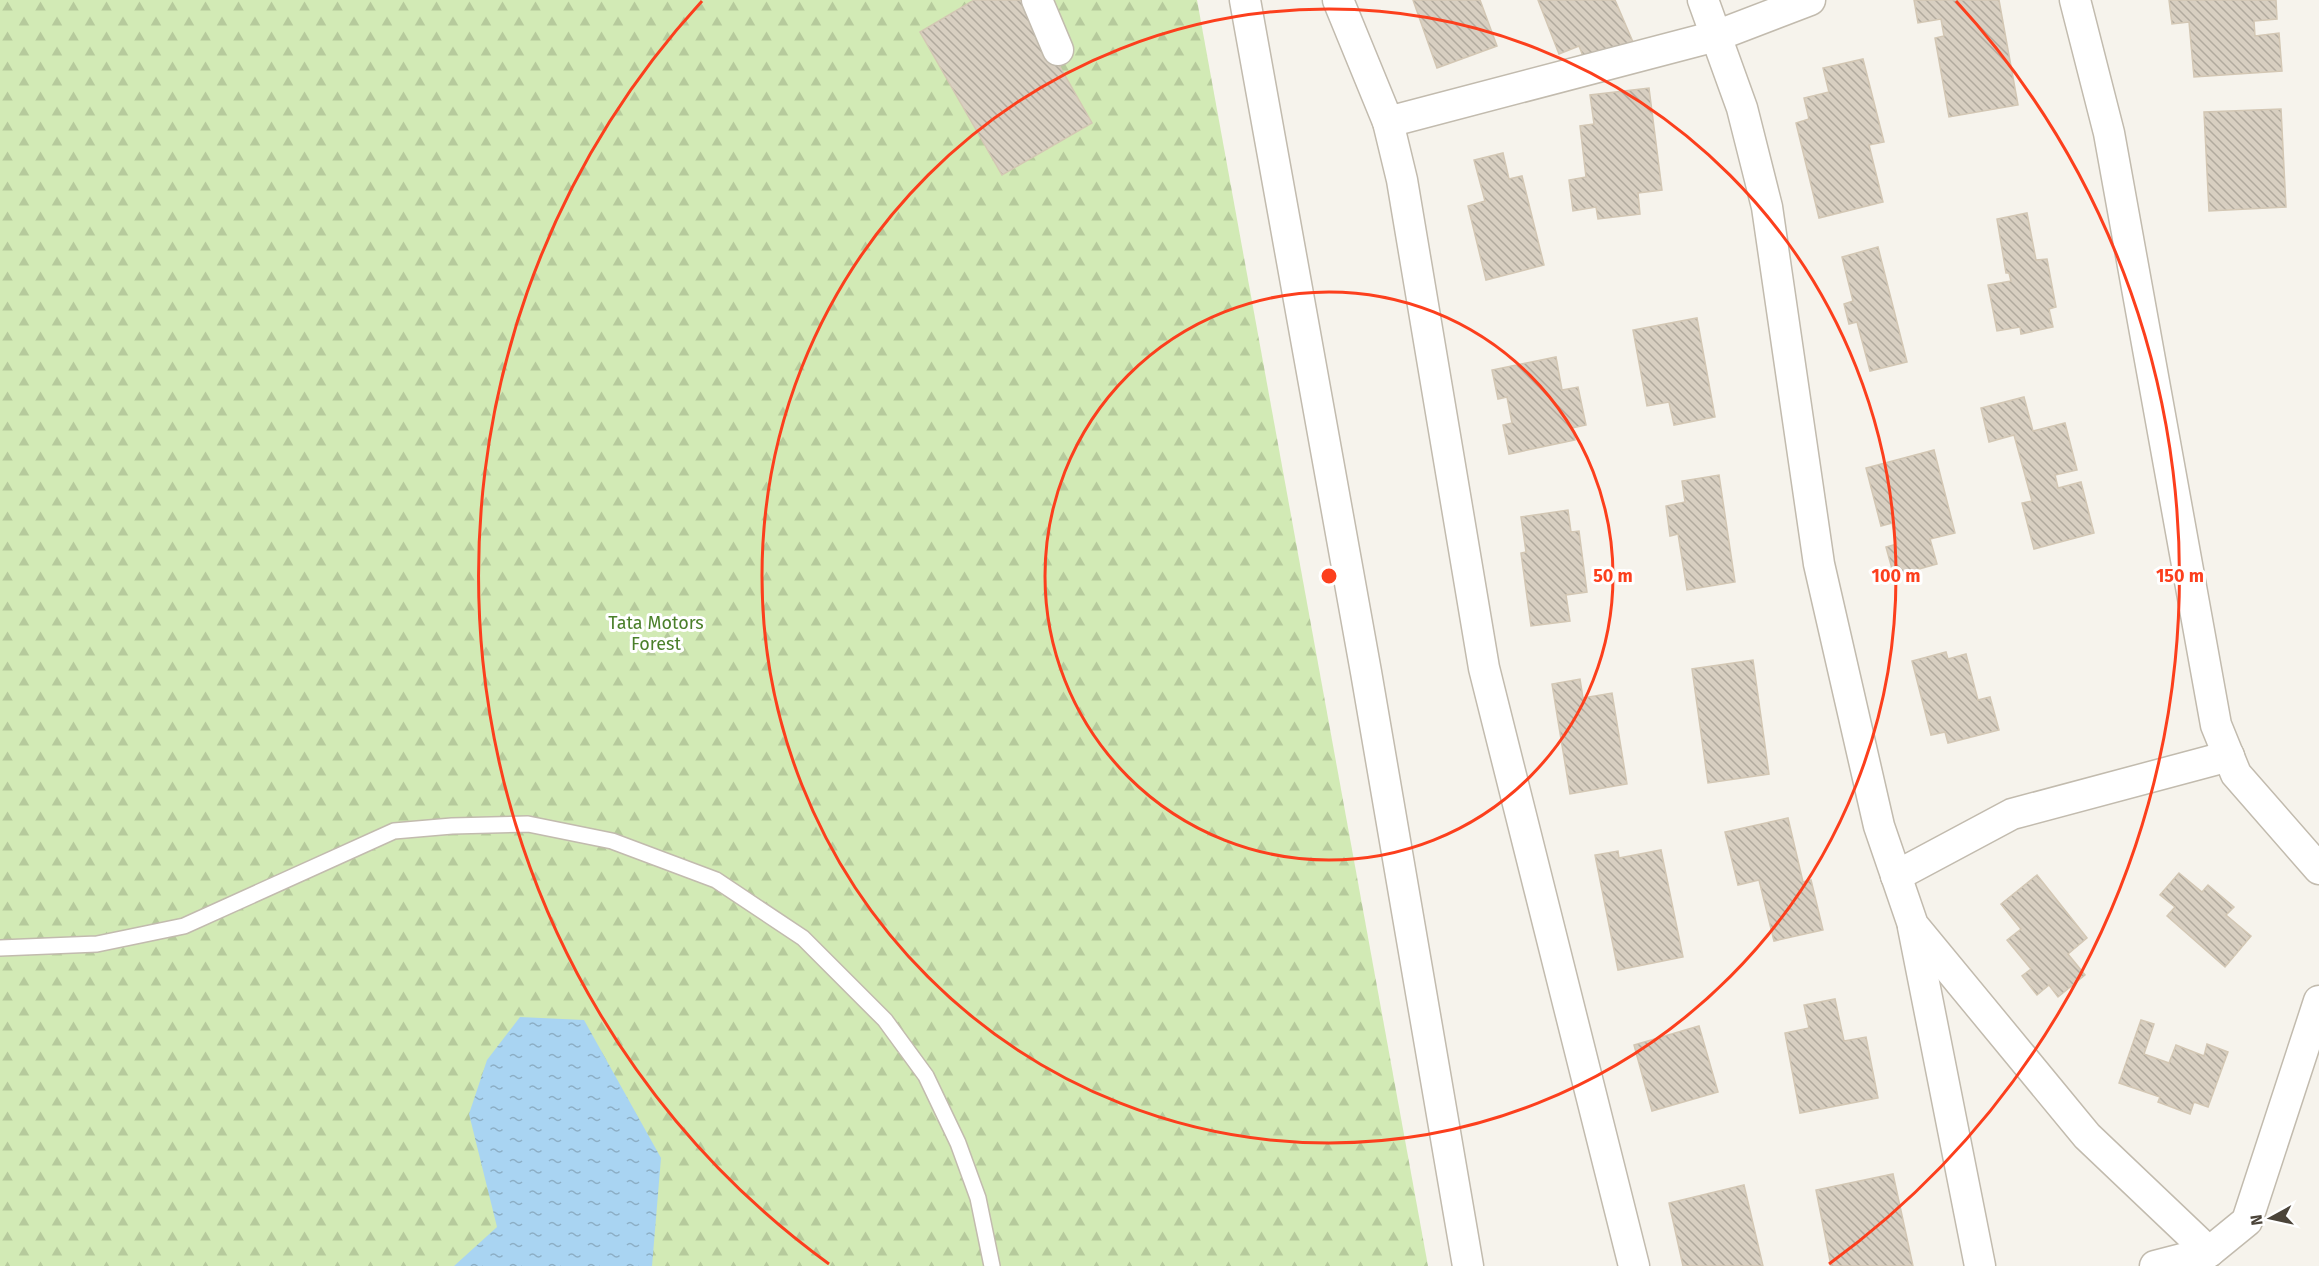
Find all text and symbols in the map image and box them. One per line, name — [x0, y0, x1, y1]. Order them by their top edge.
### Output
text: 50 m — [1593, 565, 1633, 587]
text: 100 m — [1872, 565, 1920, 587]
text: 150 m — [2156, 565, 2204, 587]
centre of rings — [1319, 566, 1339, 586]
park label: Tata Motors Forest — [608, 612, 704, 655]
north arrow — [2241, 1188, 2301, 1248]
text: N — [2246, 1213, 2267, 1227]

